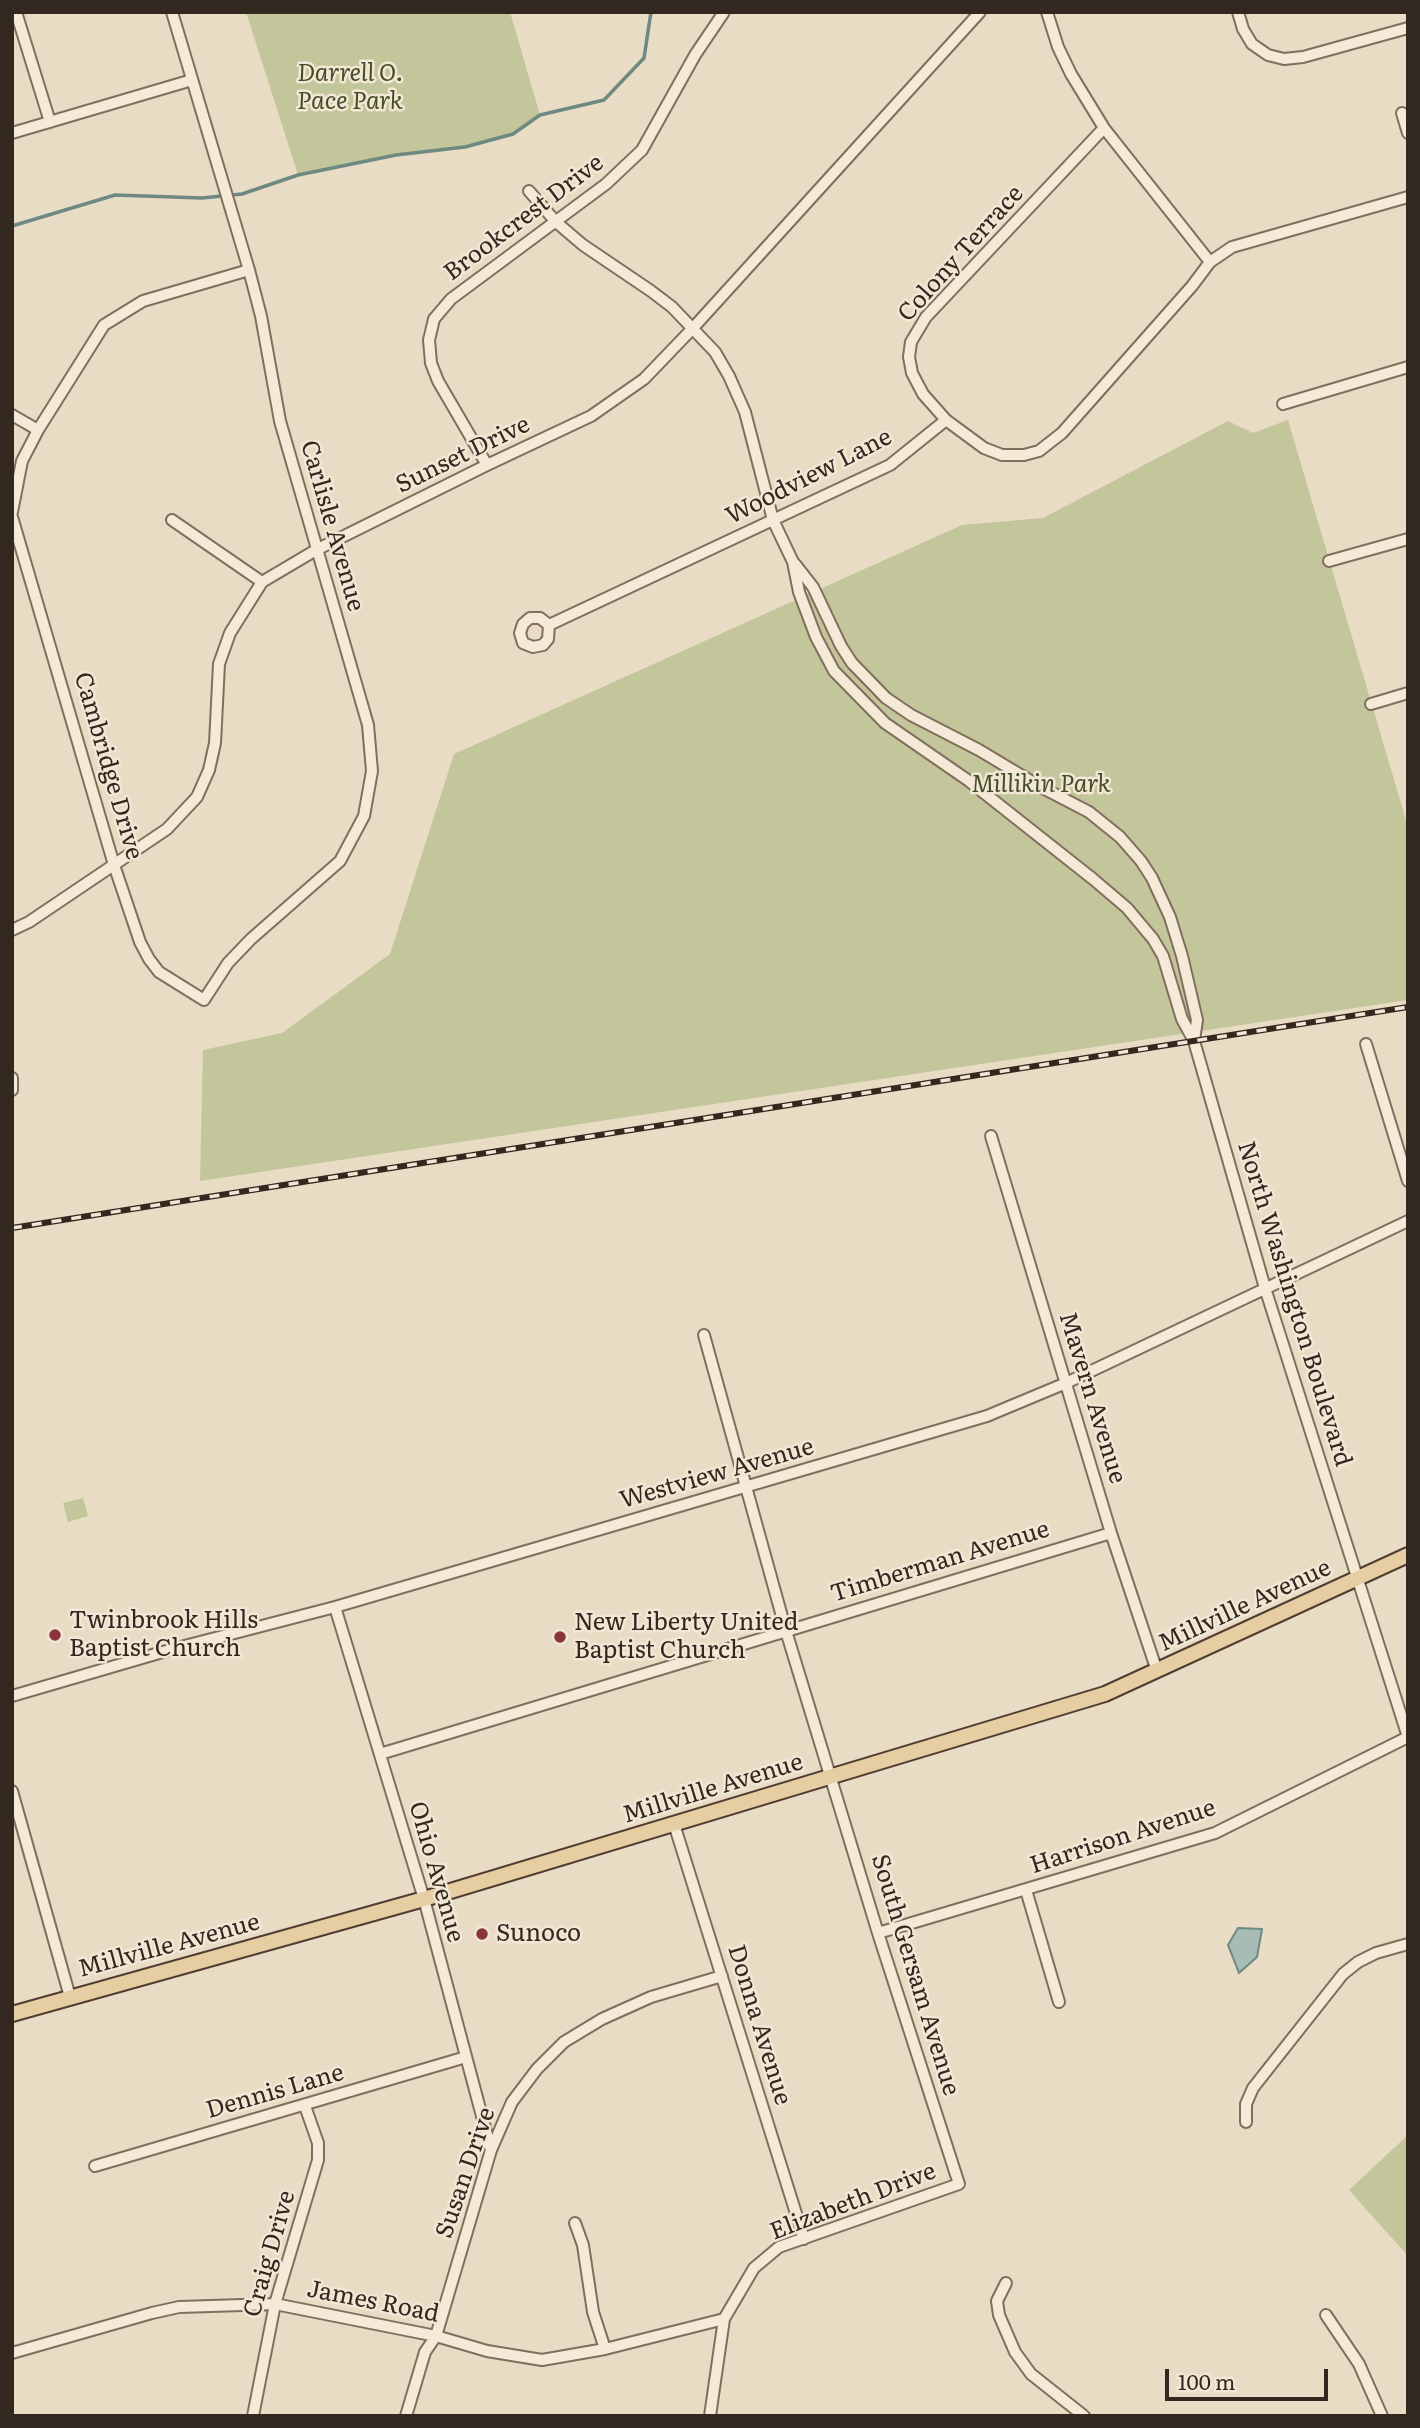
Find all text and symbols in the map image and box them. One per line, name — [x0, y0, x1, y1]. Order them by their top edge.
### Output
park label: Darrell O. Pace Park — [297, 60, 403, 116]
street label: Brookcrest Drive — [438, 149, 610, 287]
street label: Colony Terrace — [892, 180, 1030, 328]
street label: Sunset Drive — [391, 410, 535, 500]
street label: Woodview Lane — [721, 423, 897, 531]
street label: Carlisle Avenue — [294, 437, 370, 615]
street label: Cambridge Drive — [68, 669, 148, 863]
park label: Millikin Park — [971, 771, 1111, 799]
street label: North Washington Boulevard — [1231, 1138, 1357, 1470]
street label: Mavern Avenue — [1052, 1309, 1132, 1487]
street label: Westview Avenue — [617, 1433, 817, 1515]
street label: Timberman Avenue — [827, 1515, 1053, 1609]
street label: Millville Avenue — [1154, 1554, 1336, 1658]
place label: Twinbrook Hills Baptist Church — [69, 1607, 258, 1663]
place label: New Liberty United Baptist Church — [574, 1609, 798, 1665]
marker: Twinbrook Hills Baptist Church — [47, 1627, 63, 1643]
marker: New Liberty United Baptist Church — [552, 1629, 568, 1645]
street label: Millville Avenue — [620, 1748, 806, 1830]
street label: Harrison Avenue — [1027, 1793, 1219, 1881]
street label: Ohio Avenue — [402, 1798, 470, 1946]
street label: South Gersam Avenue — [865, 1851, 965, 2099]
street label: Millville Avenue — [75, 1908, 263, 1984]
place label: Sunoco — [496, 1920, 581, 1948]
marker: Sunoco — [474, 1926, 490, 1942]
street label: Donna Avenue — [721, 1942, 797, 2108]
street label: Dennis Lane — [203, 2059, 347, 2125]
street label: Susan Drive — [430, 2104, 502, 2242]
street label: Elizabeth Drive — [766, 2157, 940, 2247]
street label: Craig Drive — [238, 2187, 302, 2321]
street label: James Road — [304, 2275, 442, 2329]
scale bar — [1168, 2354, 1331, 2398]
text: 100 m — [1178, 2365, 1235, 2396]

